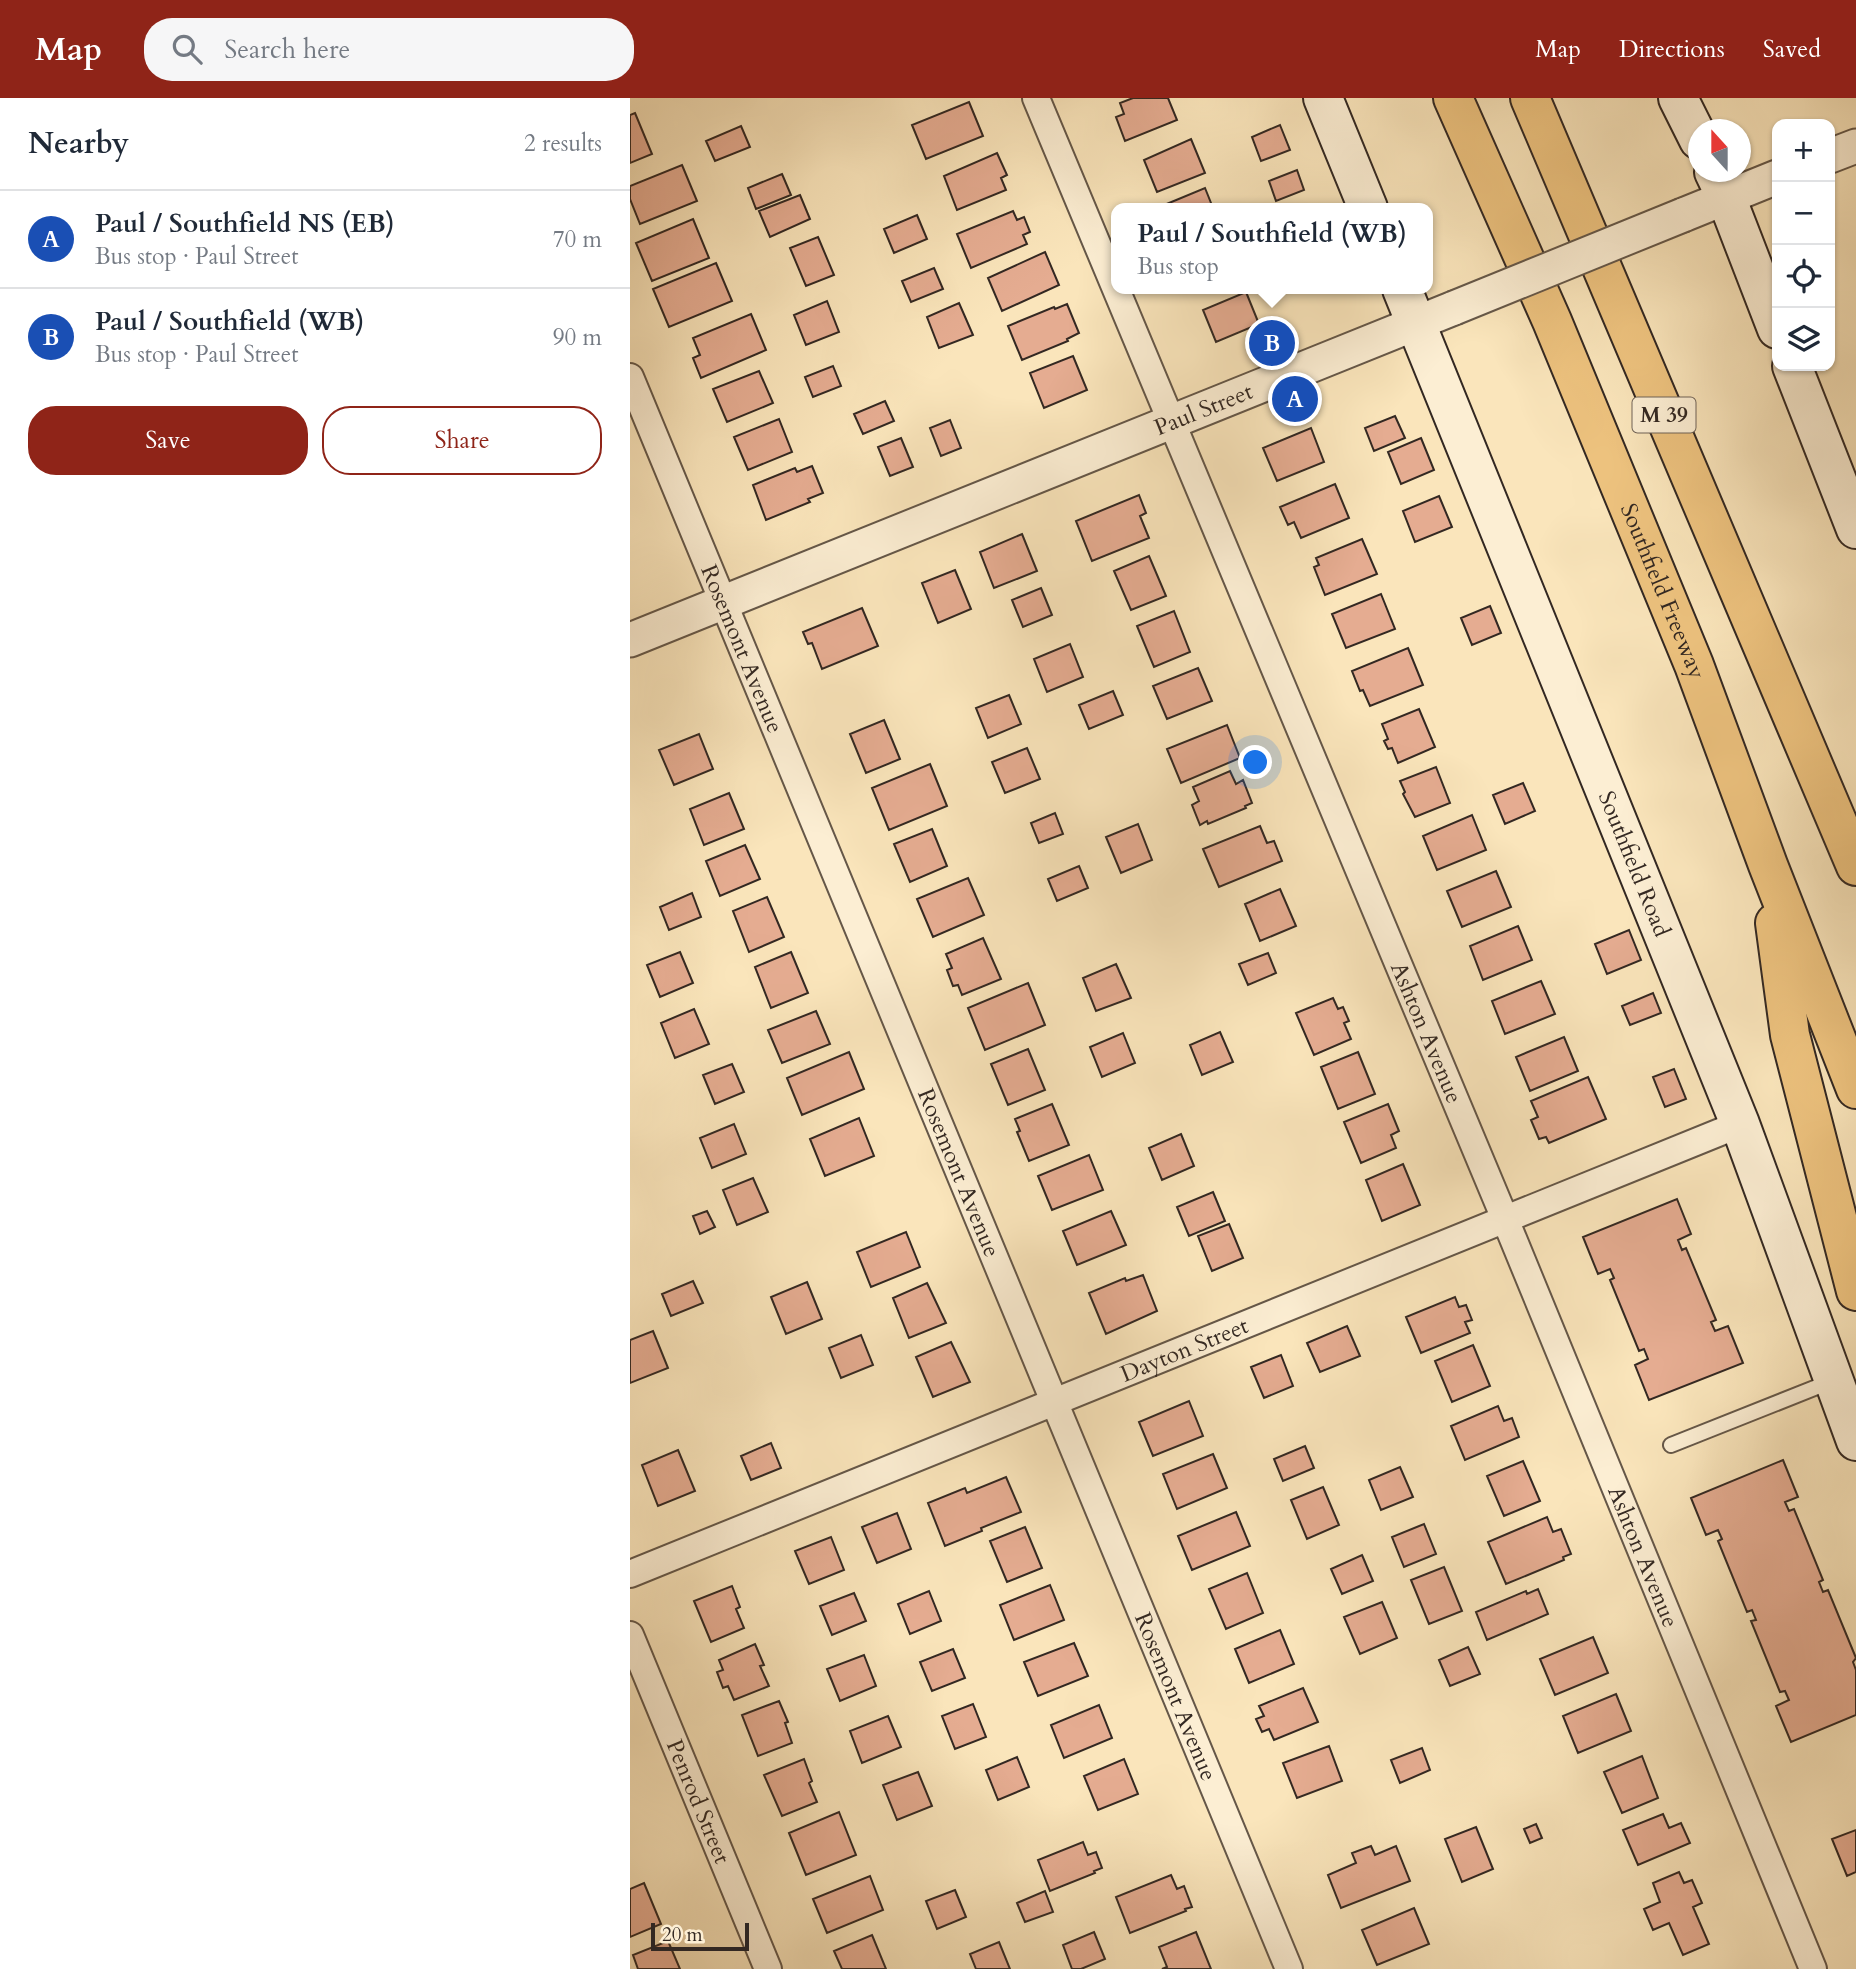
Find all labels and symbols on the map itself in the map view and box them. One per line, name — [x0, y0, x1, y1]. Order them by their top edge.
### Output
north arrow — [1688, 119, 1751, 182]
pin: B — [1249, 317, 1295, 369]
pin: A — [1272, 373, 1318, 425]
street label: Paul Street — [1149, 375, 1257, 443]
road number: M 39 — [1632, 398, 1696, 432]
street label: Southfield Freeway — [1613, 499, 1713, 683]
street label: Rosemont Avenue — [694, 560, 791, 738]
your location — [1238, 745, 1272, 779]
street label: Southfield Road — [1591, 786, 1678, 942]
street label: Ashton Avenue — [1384, 957, 1470, 1108]
street label: Rosemont Avenue — [911, 1084, 1008, 1261]
street label: Dayton Street — [1116, 1310, 1253, 1389]
street label: Ashton Avenue — [1601, 1481, 1686, 1632]
street label: Rosemont Avenue — [1128, 1608, 1225, 1785]
street label: Penrod Street — [659, 1735, 738, 1868]
scale bar — [651, 1920, 749, 1952]

